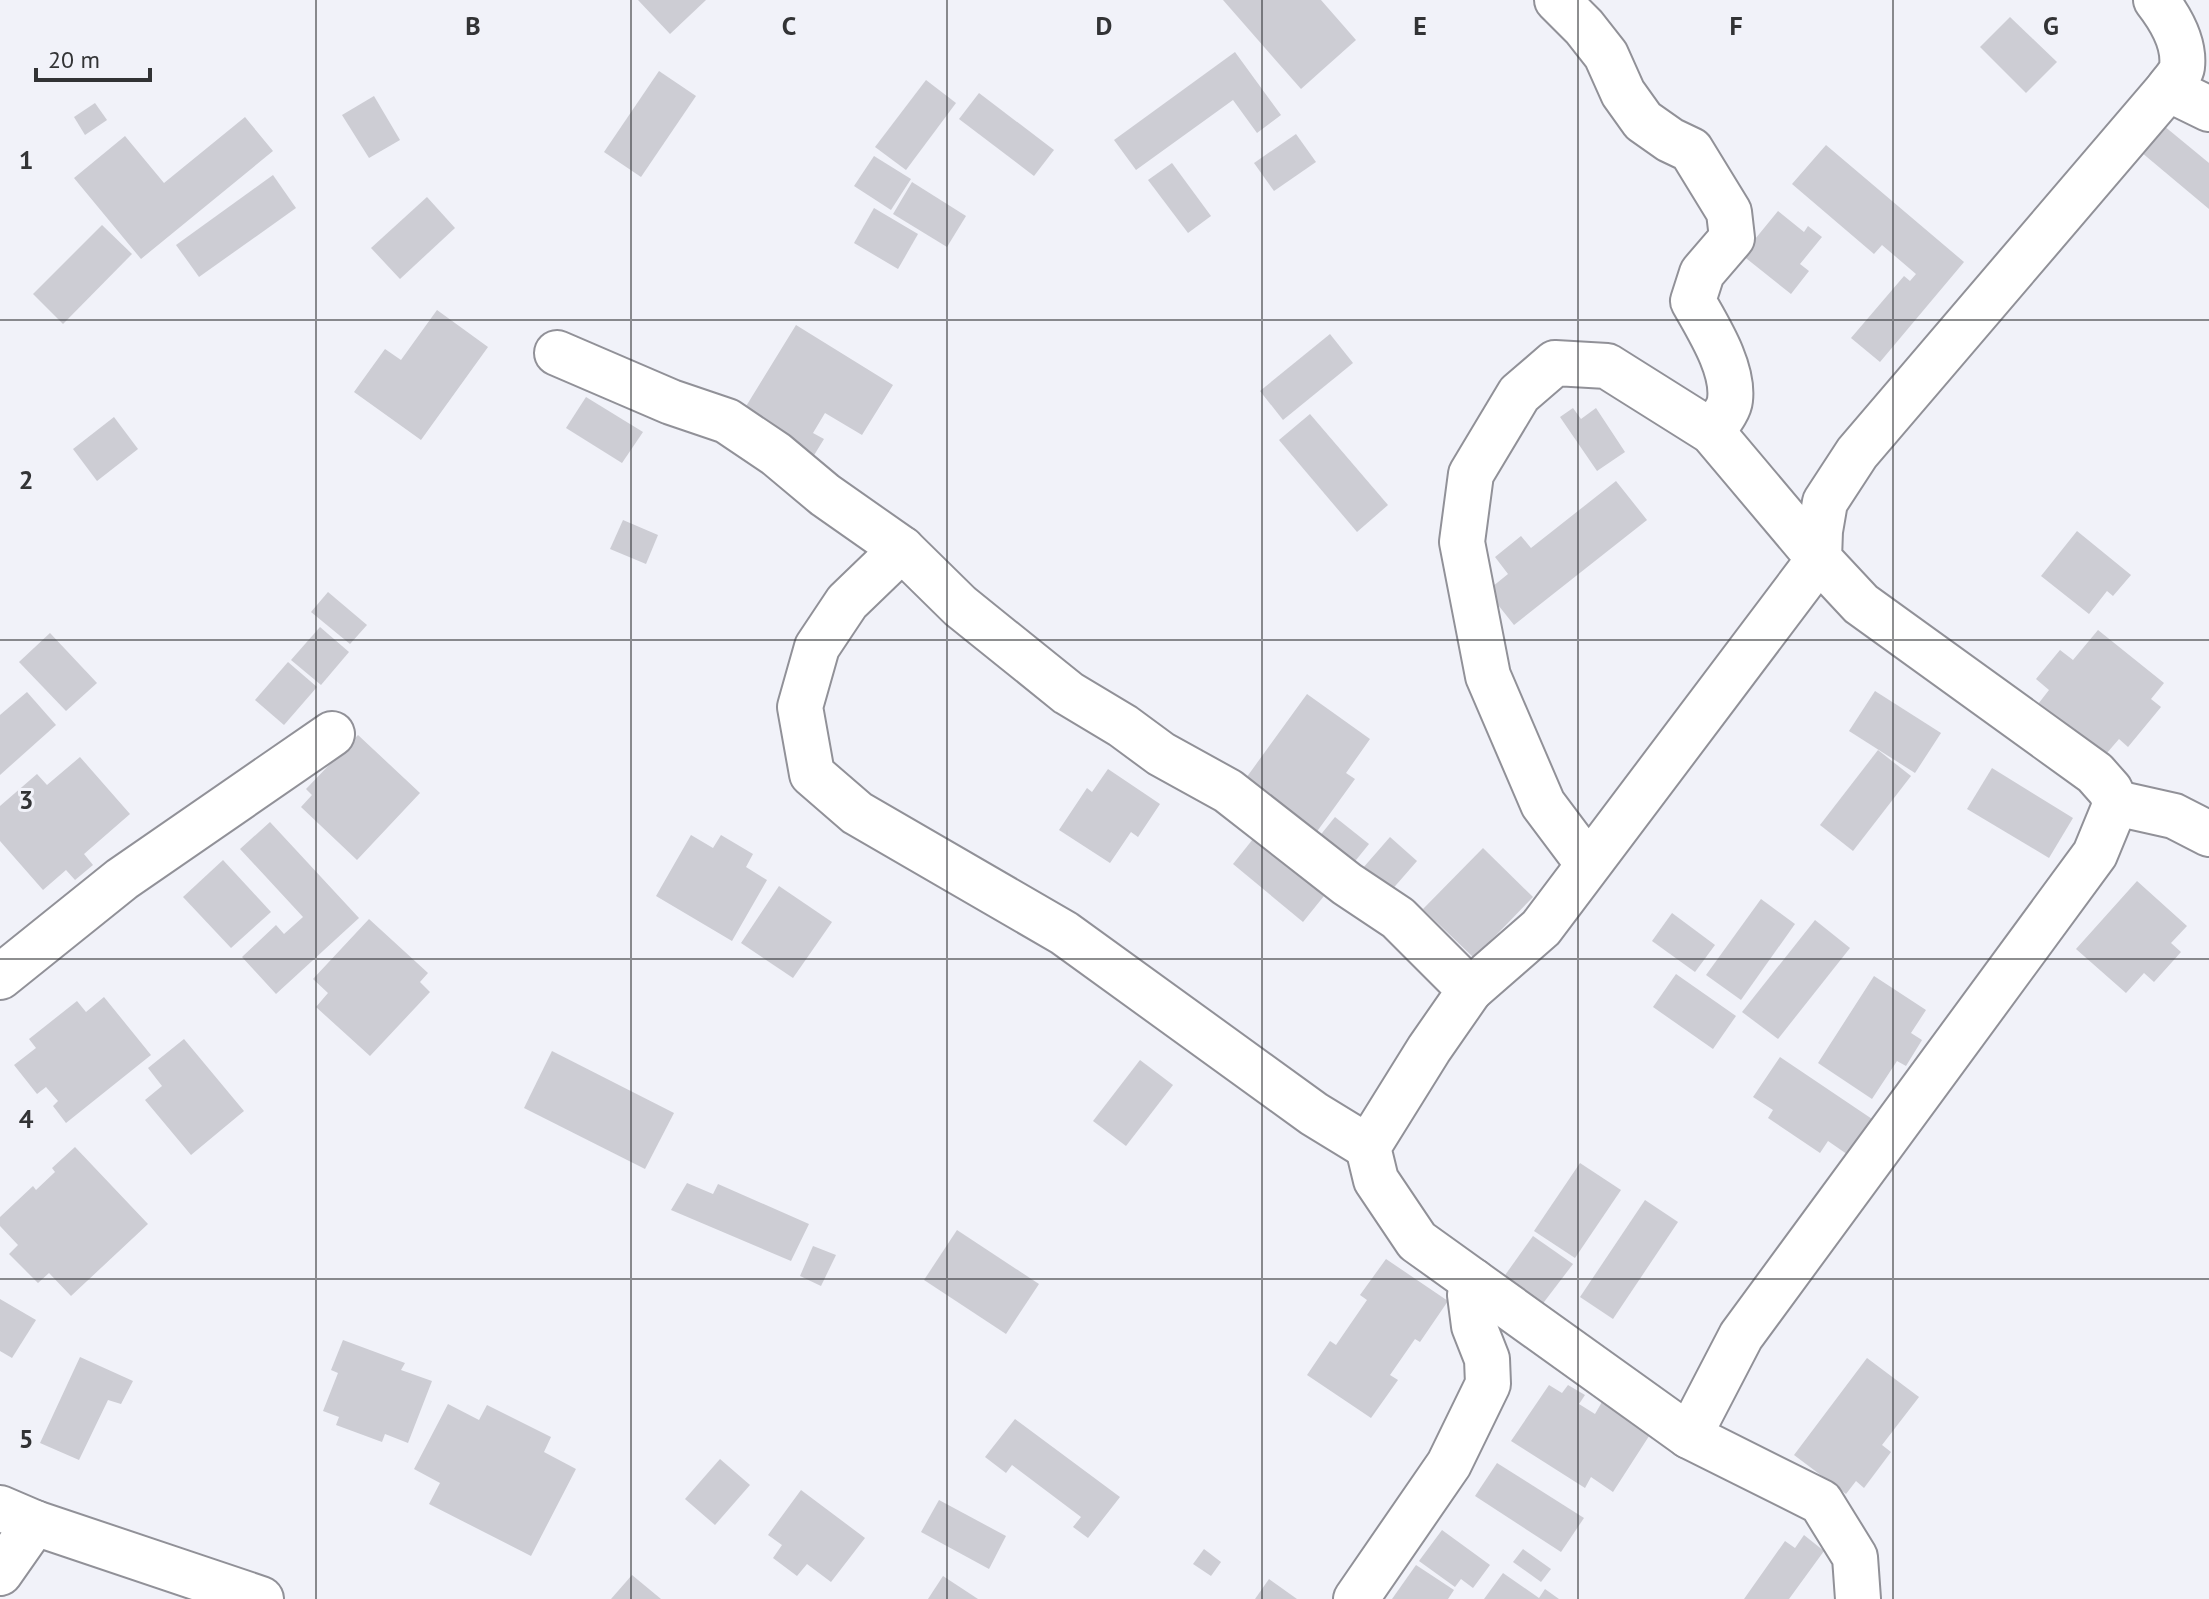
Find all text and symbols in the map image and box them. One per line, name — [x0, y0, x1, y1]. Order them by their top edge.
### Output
text: B — [465, 9, 481, 42]
text: C — [782, 9, 796, 42]
text: D — [1096, 9, 1112, 42]
text: E — [1413, 9, 1427, 42]
text: F — [1729, 9, 1743, 42]
text: G — [2043, 9, 2059, 42]
scale bar — [36, 32, 150, 82]
text: 20 m — [48, 44, 100, 75]
text: 1 — [19, 143, 33, 176]
text: 2 — [19, 463, 33, 496]
text: 3 — [19, 783, 33, 816]
text: 4 — [19, 1102, 34, 1135]
text: 5 — [19, 1422, 33, 1455]

